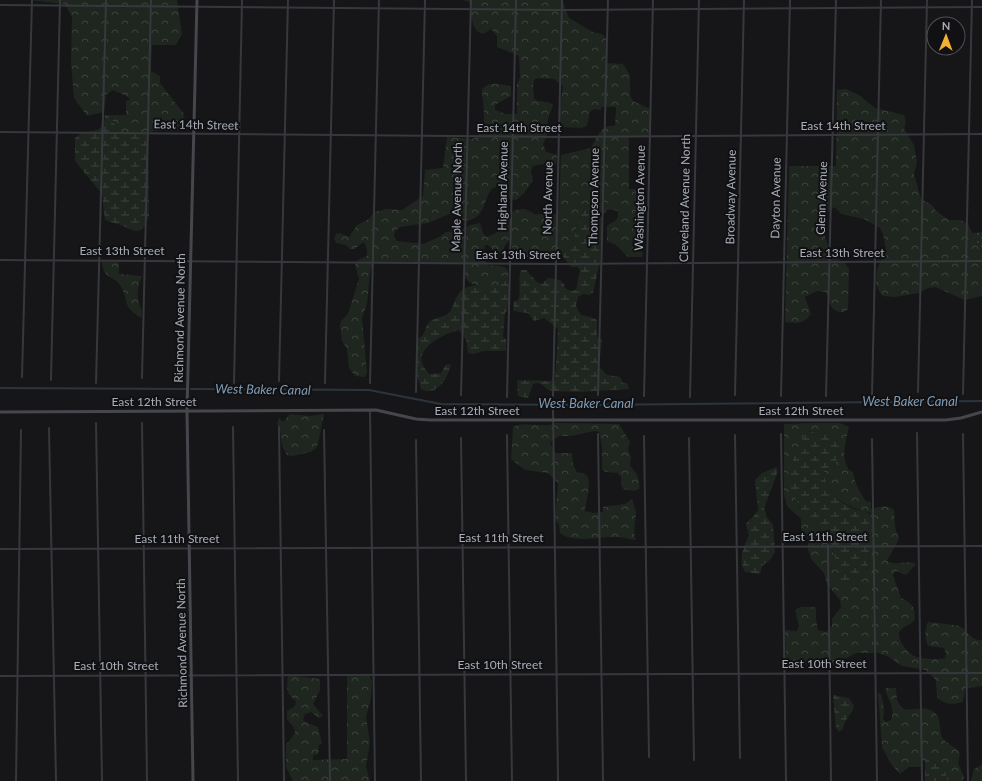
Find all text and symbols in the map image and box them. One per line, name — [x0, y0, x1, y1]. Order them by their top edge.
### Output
north arrow — [926, 16, 966, 56]
text: N — [942, 19, 951, 32]
street label: East 14th Street — [153, 116, 239, 133]
street label: East 14th Street — [801, 118, 886, 133]
street label: East 14th Street — [477, 120, 562, 135]
street label: Cleveland Avenue North — [676, 134, 693, 262]
street label: Highland Avenue — [494, 141, 511, 231]
street label: Maple Avenue North — [448, 142, 465, 252]
street label: Washington Avenue — [631, 145, 648, 251]
street label: Thompson Avenue — [585, 148, 602, 246]
street label: Broadway Avenue — [722, 150, 739, 244]
street label: Dayton Avenue — [767, 157, 784, 239]
street label: North Avenue — [539, 161, 556, 235]
street label: Glenn Avenue — [813, 161, 830, 235]
street label: East 13th Street — [80, 243, 165, 258]
street label: East 13th Street — [800, 245, 885, 260]
street label: East 13th Street — [476, 247, 561, 262]
street label: Richmond Avenue North — [171, 253, 188, 383]
water label: West Baker Canal — [215, 380, 311, 398]
water label: West Baker Canal — [862, 393, 958, 409]
street label: East 12th Street — [112, 394, 197, 409]
water label: West Baker Canal — [538, 395, 634, 411]
street label: East 12th Street — [435, 403, 520, 418]
street label: East 12th Street — [759, 403, 844, 418]
street label: East 11th Street — [783, 529, 868, 544]
street label: East 11th Street — [459, 530, 544, 545]
street label: East 11th Street — [135, 531, 220, 546]
street label: Richmond Avenue North — [173, 578, 190, 708]
street label: East 10th Street — [782, 656, 867, 671]
street label: East 10th Street — [458, 657, 543, 672]
street label: East 10th Street — [74, 658, 159, 673]

